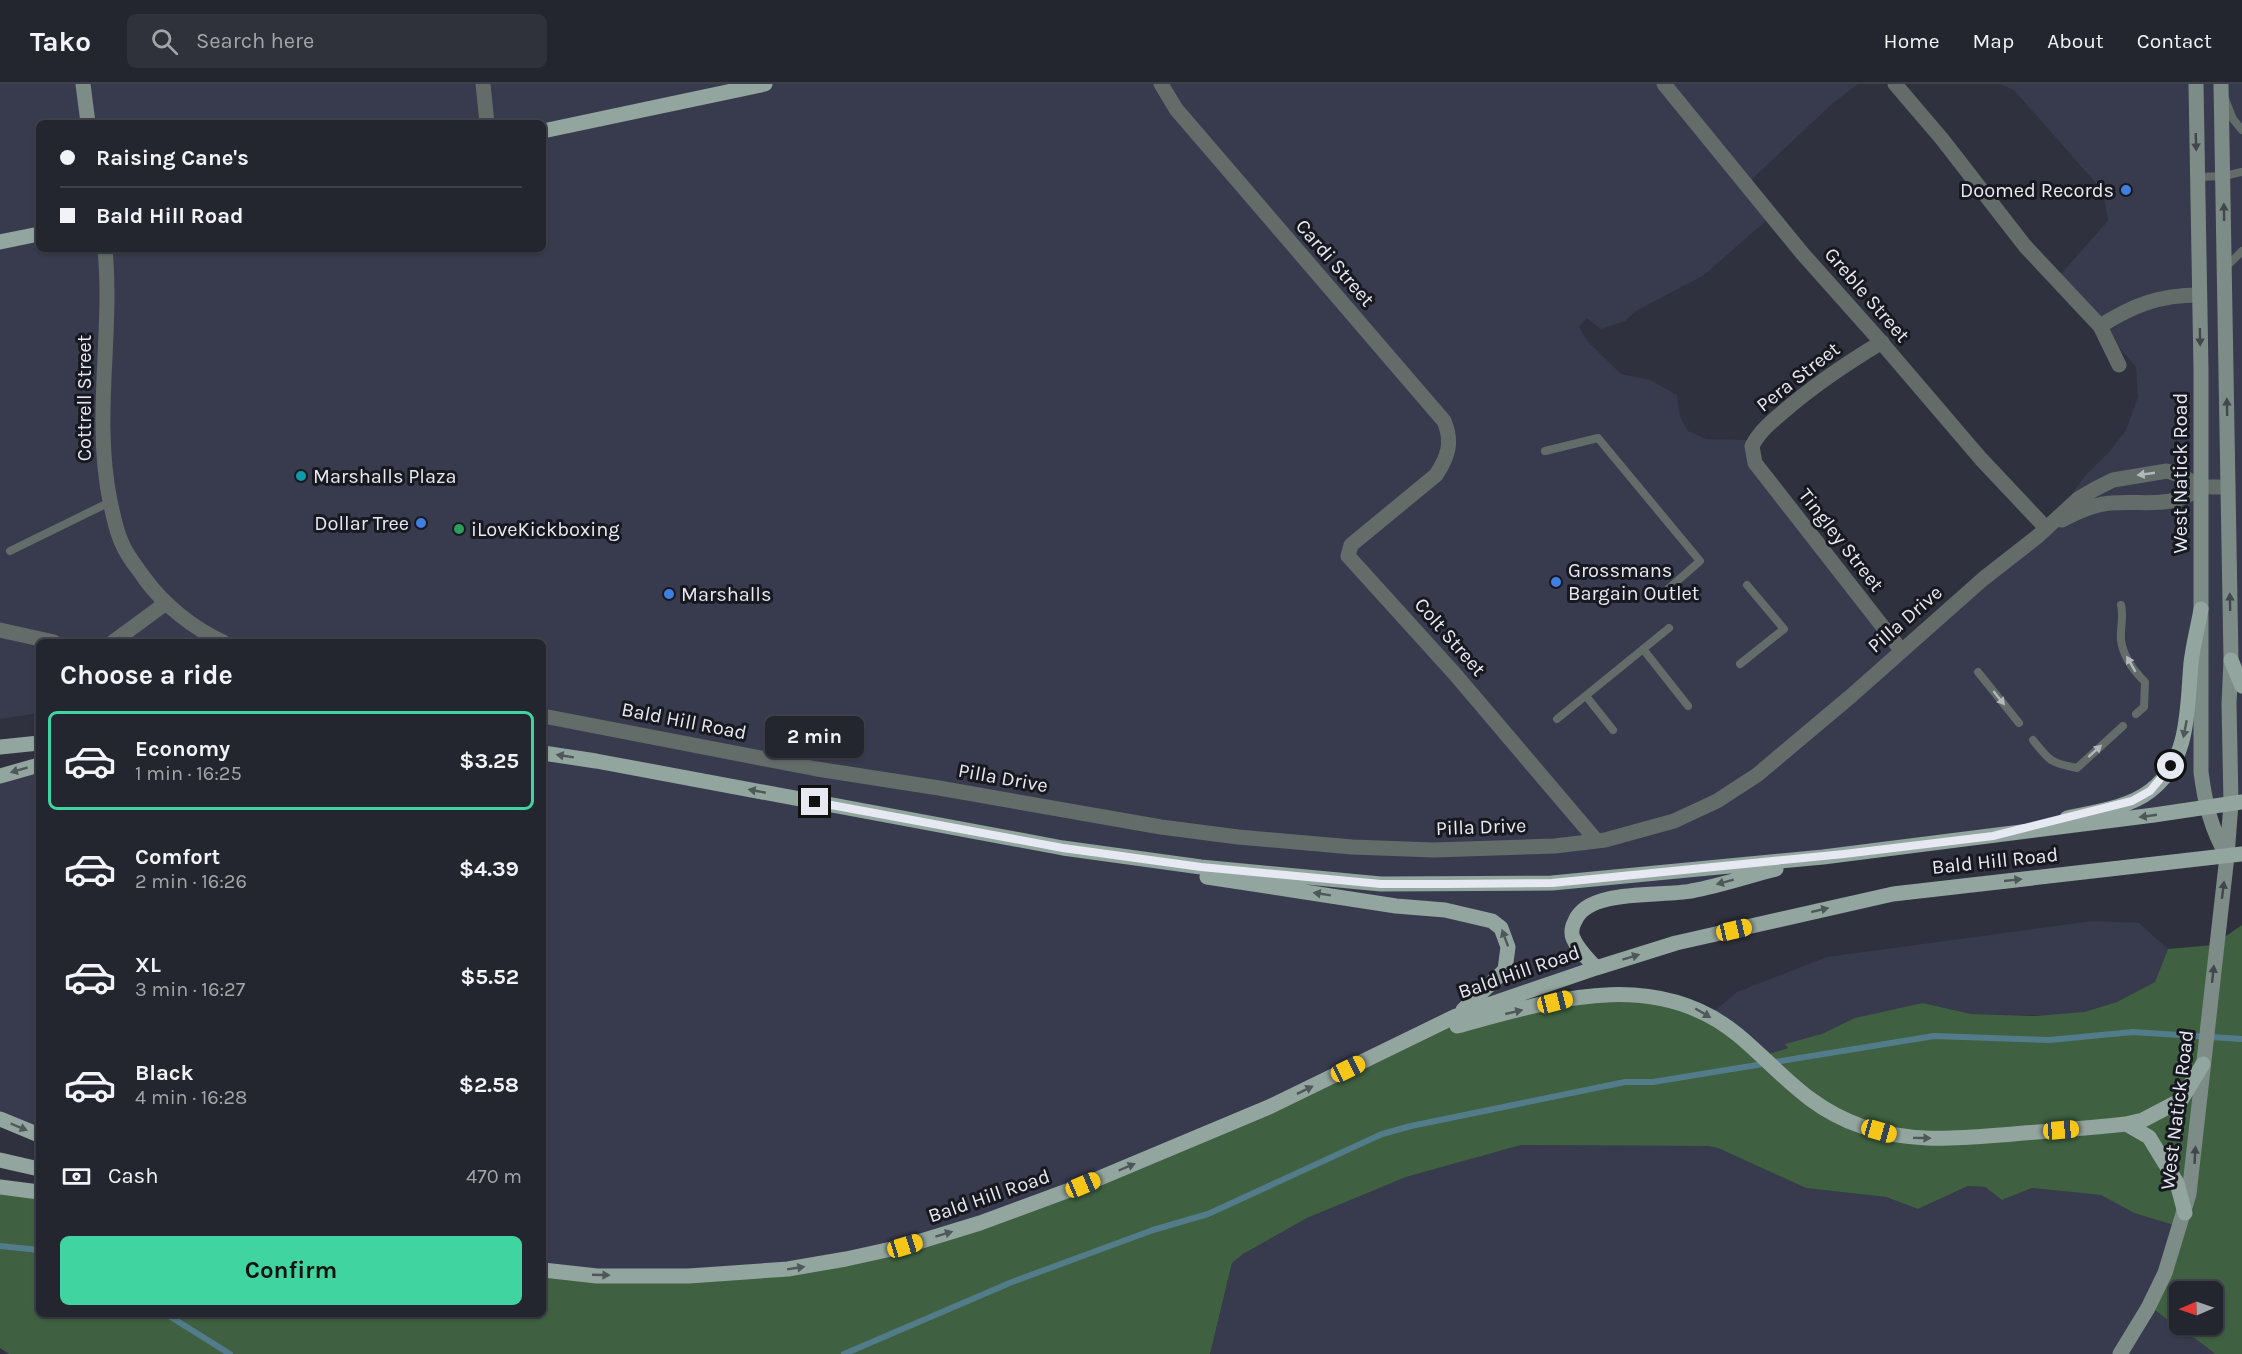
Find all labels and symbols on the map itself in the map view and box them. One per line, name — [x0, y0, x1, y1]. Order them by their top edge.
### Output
one-way arrow — [2191, 133, 2201, 152]
place label: Doomed Records — [1960, 179, 2114, 202]
marker: Doomed Records — [2119, 183, 2133, 197]
one-way arrow — [2220, 203, 2229, 222]
street label: Cardi Street — [1291, 215, 1379, 312]
street label: Greble Street — [1820, 243, 1915, 347]
one-way arrow — [2195, 328, 2205, 347]
street label: Cottrell Street — [73, 334, 96, 461]
street label: Pera Street — [1752, 337, 1845, 417]
street label: West Natick Road — [2169, 393, 2192, 553]
one-way arrow — [2222, 397, 2232, 416]
place label: Marshalls Plaza — [313, 465, 456, 488]
marker: Marshalls Plaza — [294, 469, 308, 483]
one-way arrow — [2136, 469, 2155, 479]
street label: Tingley Street — [1794, 484, 1889, 596]
place label: Dollar Tree — [314, 512, 409, 535]
marker: Dollar Tree — [414, 516, 428, 530]
place label: iLoveKickboxing — [471, 518, 620, 541]
marker: iLoveKickboxing — [452, 522, 466, 536]
place label: Grossmans Bargain Outlet — [1568, 559, 1700, 605]
marker: Grossmans Bargain Outlet — [1549, 575, 1563, 589]
street label: Pilla Drive — [1863, 581, 1947, 657]
place label: Marshalls — [681, 583, 771, 606]
marker: Marshalls — [662, 587, 676, 601]
one-way arrow — [2225, 592, 2235, 611]
street label: Colt Street — [1410, 593, 1490, 681]
one-way arrow — [2126, 655, 2136, 672]
one-way arrow — [1992, 690, 2005, 706]
street label: Bald Hill Road — [619, 698, 749, 744]
callout: 2 min — [766, 715, 864, 757]
one-way arrow — [2180, 720, 2189, 739]
one-way arrow — [2087, 745, 2102, 758]
one-way arrow — [556, 751, 575, 760]
route start — [2157, 752, 2184, 779]
street label: Pilla Drive — [956, 759, 1050, 797]
one-way arrow — [10, 766, 28, 775]
one-way arrow — [747, 786, 766, 795]
route end — [801, 788, 828, 815]
one-way arrow — [2139, 811, 2158, 821]
street label: Pilla Drive — [1435, 814, 1527, 840]
street label: Bald Hill Road — [1931, 843, 2059, 879]
one-way arrow — [2003, 876, 2022, 885]
one-way arrow — [1716, 878, 1734, 887]
one-way arrow — [2218, 881, 2228, 900]
one-way arrow — [1312, 890, 1331, 899]
one-way arrow — [1811, 905, 1829, 915]
car — [1714, 917, 1754, 943]
one-way arrow — [1499, 929, 1509, 947]
street label: Bald Hill Road — [1455, 940, 1583, 1004]
one-way arrow — [1622, 952, 1640, 961]
one-way arrow — [2208, 964, 2218, 983]
car — [1535, 989, 1575, 1015]
one-way arrow — [1504, 1006, 1523, 1016]
one-way arrow — [1695, 1008, 1712, 1018]
street label: West Natick Road — [2156, 1029, 2198, 1191]
car — [1328, 1053, 1368, 1085]
one-way arrow — [1297, 1085, 1314, 1094]
car — [1859, 1117, 1899, 1145]
car — [2042, 1119, 2080, 1141]
one-way arrow — [11, 1122, 29, 1132]
one-way arrow — [1913, 1134, 1932, 1143]
one-way arrow — [2190, 1145, 2199, 1164]
one-way arrow — [1118, 1162, 1136, 1172]
street label: Bald Hill Road — [925, 1164, 1053, 1228]
car — [1063, 1170, 1103, 1200]
one-way arrow — [935, 1229, 953, 1238]
car — [885, 1232, 925, 1260]
one-way arrow — [786, 1263, 805, 1272]
one-way arrow — [592, 1271, 611, 1280]
north arrow — [2169, 1281, 2223, 1335]

